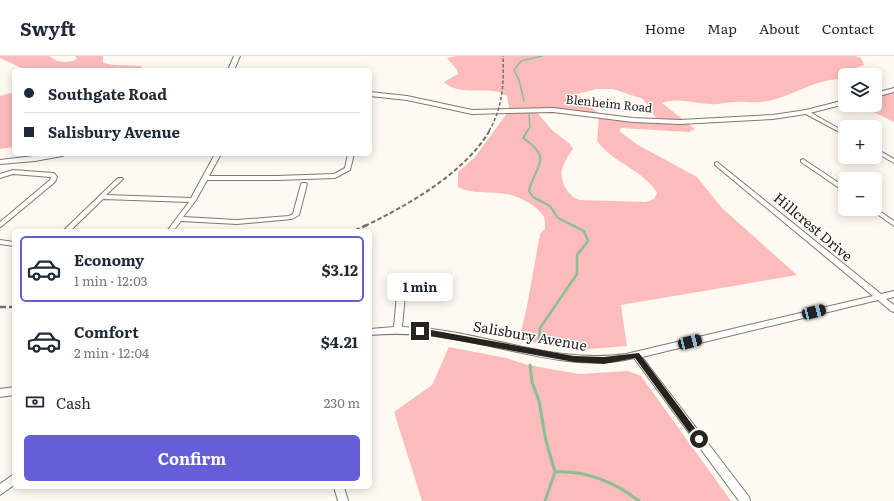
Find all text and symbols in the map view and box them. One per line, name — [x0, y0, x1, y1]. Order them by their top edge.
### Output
text: Swyft — [20, 14, 76, 42]
text: Home — [645, 18, 685, 38]
text: Map — [707, 18, 737, 38]
text: About — [759, 18, 800, 38]
text: Contact — [822, 18, 874, 38]
map controls — [838, 68, 882, 216]
button: layers — [838, 68, 882, 112]
text: Southgate Road — [48, 82, 167, 105]
street label: Blenheim Road — [565, 90, 654, 117]
text: Salisbury Avenue — [48, 120, 180, 143]
button: + — [838, 120, 882, 164]
button: − — [838, 172, 882, 216]
street label: Hillcrest Drive — [770, 187, 857, 265]
text: Economy — [74, 248, 144, 271]
icon: car — [26, 251, 62, 287]
text: $3.12 — [322, 258, 358, 281]
text: 1 min · 12:03 — [74, 271, 148, 290]
callout: 1 min — [387, 273, 453, 301]
text: 1 min — [403, 277, 437, 296]
car — [801, 303, 827, 321]
street label: Salisbury Avenue — [472, 315, 589, 355]
text: Comfort — [74, 320, 139, 343]
route end — [411, 322, 429, 340]
icon: car — [26, 323, 62, 359]
text: $4.21 — [321, 330, 358, 353]
car — [677, 333, 703, 351]
text: 2 min · 12:04 — [74, 343, 149, 362]
icon: cash — [24, 391, 46, 413]
text: Cash — [56, 391, 91, 414]
text: 230 m — [324, 393, 360, 412]
route start — [690, 430, 708, 448]
button: Confirm — [24, 435, 360, 481]

